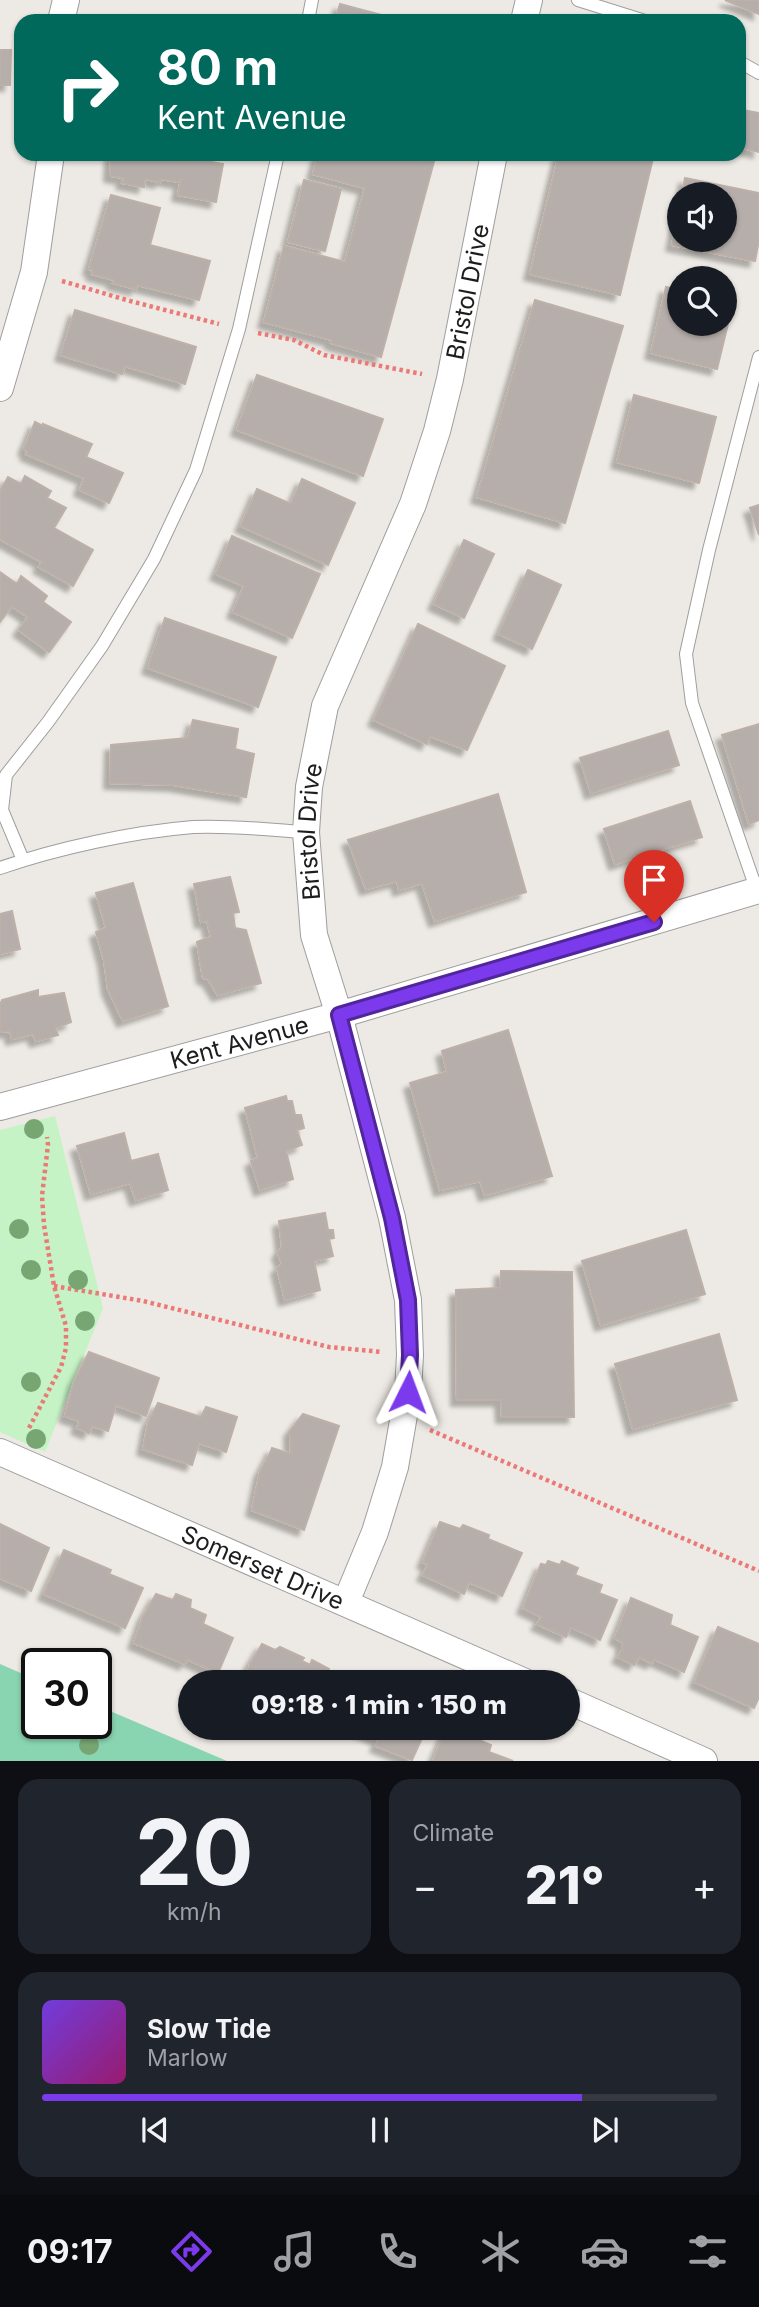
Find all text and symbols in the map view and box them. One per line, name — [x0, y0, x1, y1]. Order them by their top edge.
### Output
text: 80 m — [157, 38, 278, 97]
icon: right — [42, 42, 133, 133]
text: Kent Avenue — [157, 98, 347, 137]
map controls — [667, 182, 737, 336]
button: sound — [667, 182, 737, 252]
street label: Bristol Drive — [440, 221, 495, 362]
button: search — [667, 266, 737, 336]
street label: Bristol Drive — [291, 760, 328, 901]
pin — [624, 850, 684, 922]
icon: arrive — [635, 861, 673, 899]
street label: Kent Avenue — [167, 1009, 312, 1075]
position arrow — [371, 1355, 445, 1429]
street label: Somerset Drive — [177, 1519, 349, 1616]
speed limit sign: 30 — [21, 1648, 112, 1739]
text: 09:18 · 1 min · 150 m — [251, 1689, 507, 1720]
text: 20 — [135, 1797, 254, 1907]
text: Climate — [413, 1819, 494, 1847]
text: 21° — [525, 1854, 605, 1917]
text: − — [413, 1863, 438, 1909]
text: + — [692, 1863, 717, 1909]
text: km/h — [167, 1898, 222, 1926]
text: Slow Tide — [147, 2013, 271, 2044]
text: Marlow — [147, 2044, 227, 2072]
icon: previous — [136, 2111, 174, 2149]
icon: pause — [361, 2111, 399, 2149]
icon: next — [586, 2111, 624, 2149]
icon: directions — [167, 2227, 216, 2276]
icon: music — [270, 2227, 319, 2276]
icon: phone — [373, 2227, 422, 2276]
icon: climate — [476, 2227, 525, 2276]
icon: car — [580, 2227, 629, 2276]
icon: filters — [683, 2227, 732, 2276]
text: 09:17 — [27, 2232, 113, 2271]

